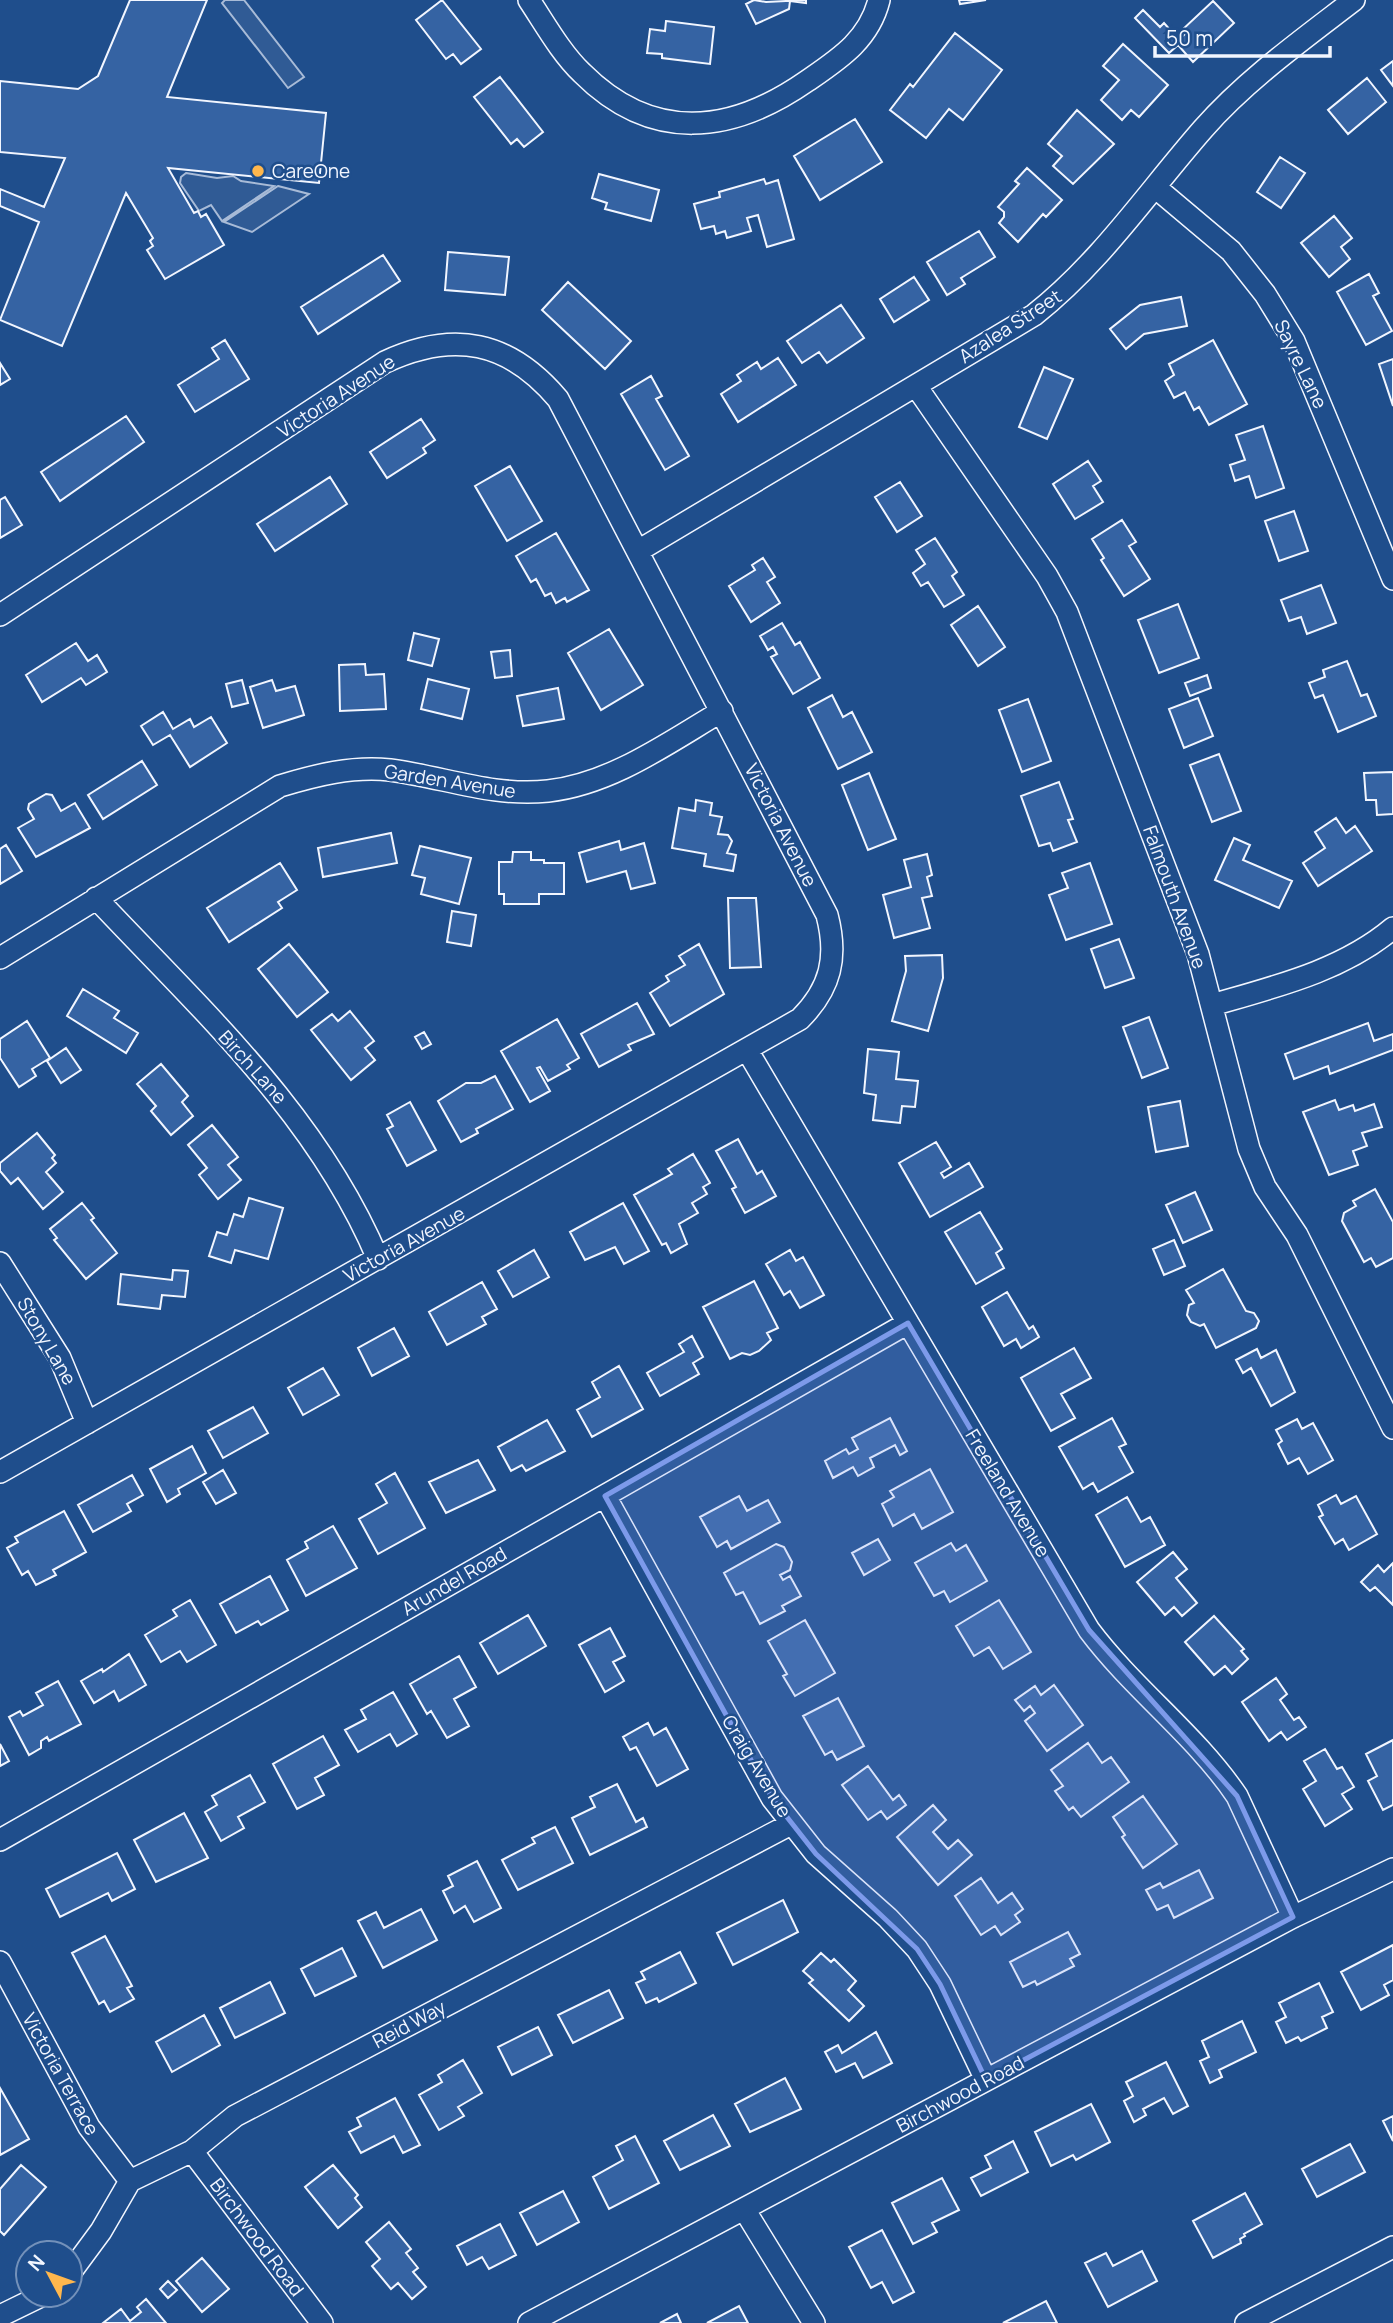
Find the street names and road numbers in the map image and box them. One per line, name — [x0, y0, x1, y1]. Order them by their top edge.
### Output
street label: Azalea Street — [954, 283, 1066, 369]
street label: Sayre Lane — [1268, 315, 1334, 413]
street label: Victoria Avenue — [272, 348, 400, 444]
street label: Garden Avenue — [382, 758, 518, 804]
street label: Victoria Avenue — [739, 759, 823, 891]
street label: Falmouth Avenue — [1137, 822, 1213, 972]
street label: Birch Lane — [213, 1025, 293, 1109]
street label: Victoria Avenue — [339, 1200, 469, 1288]
street label: Stony Lane — [11, 1292, 83, 1390]
street label: Freeland Avenue — [960, 1424, 1056, 1562]
street label: Arundel Road — [397, 1540, 511, 1622]
street label: Craig Avenue — [716, 1710, 798, 1822]
street label: Reid Way — [368, 1994, 450, 2054]
street label: Victoria Terrace — [17, 2008, 105, 2140]
street label: Birchwood Road — [892, 2049, 1028, 2139]
street label: Birchwood Road — [204, 2173, 310, 2301]

